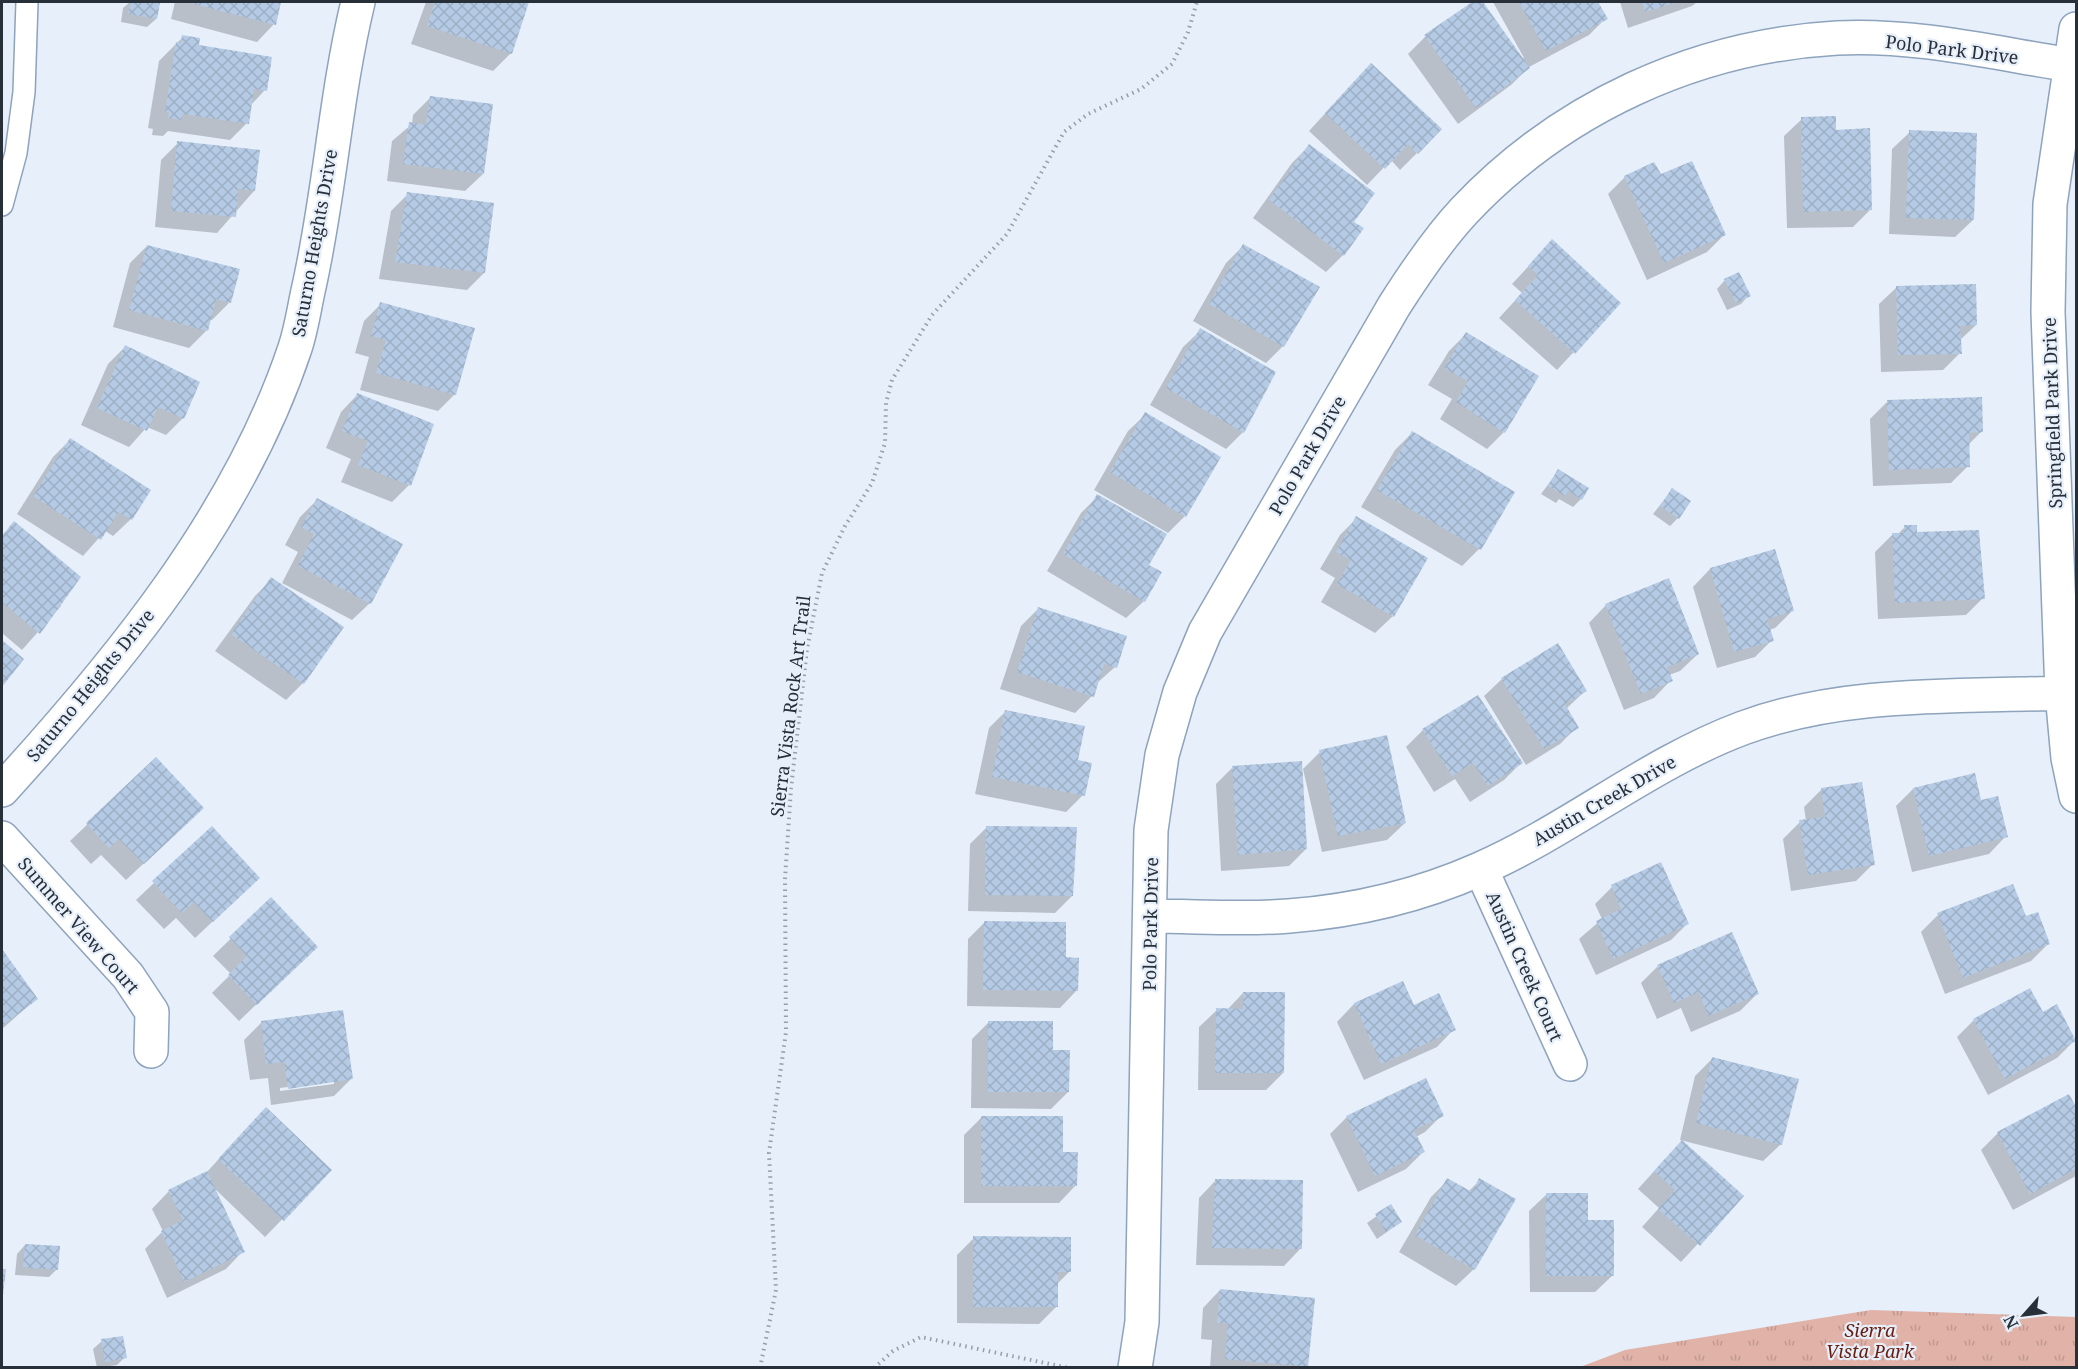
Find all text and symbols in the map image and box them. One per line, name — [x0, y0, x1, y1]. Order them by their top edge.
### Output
street label: Polo Park Drive — [1884, 29, 2020, 69]
street label: Saturno Heights Drive — [286, 147, 342, 339]
street label: Springfield Park Drive — [2037, 317, 2067, 509]
street label: Polo Park Drive — [1263, 391, 1351, 519]
street label: Sierra Vista Rock Art Trail — [765, 594, 816, 818]
street label: Saturno Heights Drive — [21, 604, 159, 766]
street label: Austin Creek Drive — [1528, 749, 1680, 851]
street label: Summer View Court — [13, 852, 145, 998]
street label: Polo Park Drive — [1137, 857, 1163, 991]
street label: Austin Creek Court — [1481, 887, 1569, 1045]
north arrow — [1994, 1285, 2054, 1345]
text: N — [1998, 1311, 2023, 1333]
park label: Sierra Vista Park — [1826, 1318, 1915, 1363]

